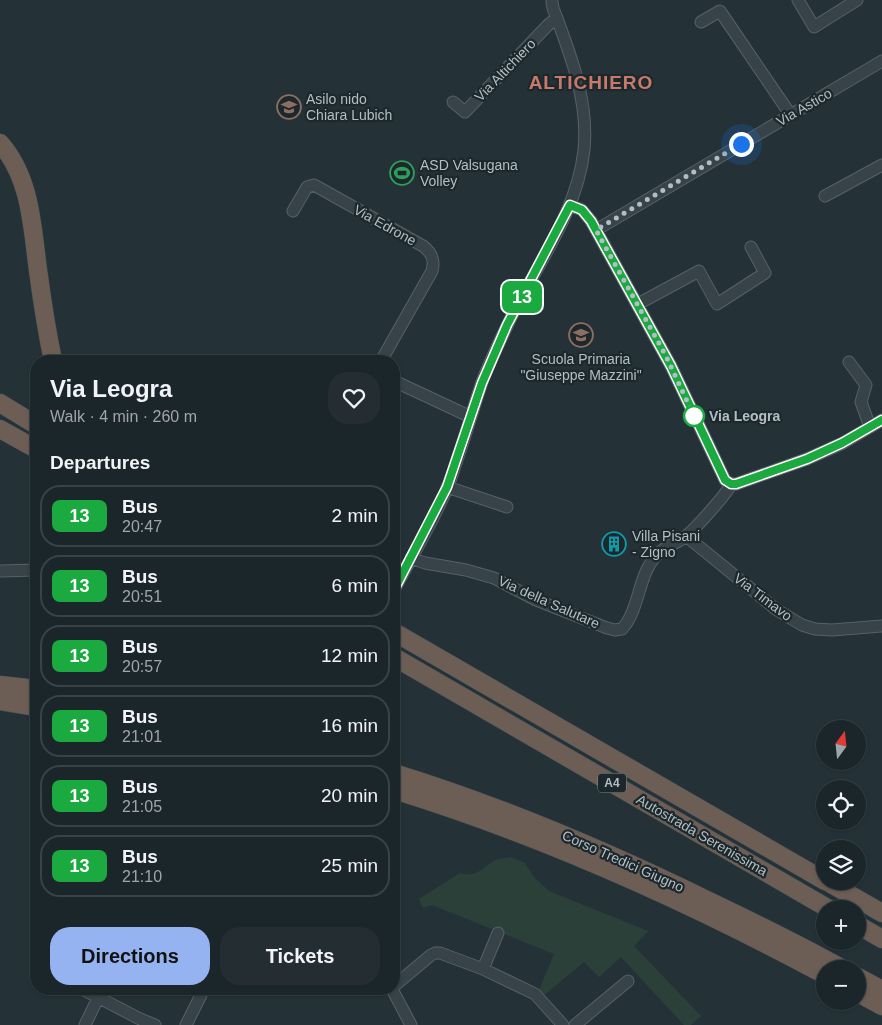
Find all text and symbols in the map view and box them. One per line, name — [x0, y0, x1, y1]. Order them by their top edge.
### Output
street label: Via Altichiero — [471, 35, 539, 105]
district label: ALTICHIERO — [529, 72, 653, 93]
street label: Via Astico — [773, 85, 835, 129]
place label: Asilo nido Chiara Lubich — [306, 91, 392, 123]
school or university icon: Asilo nido Chiara Lubich — [276, 94, 302, 120]
your location — [729, 132, 754, 157]
place label: ASD Valsugana Volley — [420, 157, 518, 189]
sports icon: ASD Valsugana Volley — [389, 160, 415, 186]
street label: Via Edrone — [351, 201, 419, 249]
line badge: 13 — [500, 281, 544, 313]
text: 13 — [512, 287, 532, 307]
school or university icon: Scuola Primaria "Giuseppe Mazzini" — [568, 322, 594, 348]
place label: Scuola Primaria "Giuseppe Mazzini" — [520, 351, 642, 383]
button: heart — [328, 372, 380, 424]
text: Via Leogra — [50, 375, 172, 402]
marker: Via Leogra — [683, 405, 705, 427]
text: Walk · 4 min · 260 m — [50, 408, 197, 425]
place label: Via Leogra — [709, 408, 781, 424]
text: Departures — [50, 452, 150, 473]
text: Bus — [122, 496, 158, 517]
text: 2 min — [332, 505, 378, 526]
text: 13 — [69, 506, 90, 526]
text: 20:47 — [122, 518, 162, 535]
place label: Villa Pisani - Zigno — [632, 528, 700, 560]
building icon: Villa Pisani - Zigno — [601, 531, 627, 557]
text: Bus — [122, 566, 158, 587]
street label: Via Timavo — [731, 570, 796, 624]
street label: Via della Salutare — [496, 572, 602, 632]
text: 6 min — [332, 575, 378, 596]
text: 13 — [69, 576, 90, 596]
text: 20:51 — [122, 588, 162, 605]
text: Bus — [122, 636, 158, 657]
text: 12 min — [321, 645, 378, 666]
text: 13 — [69, 646, 90, 666]
text: 20:57 — [122, 658, 162, 675]
text: Bus — [122, 706, 158, 727]
text: 16 min — [321, 715, 378, 736]
text: 13 — [69, 716, 90, 736]
north arrow — [816, 720, 866, 770]
map controls — [816, 720, 866, 1010]
text: 21:01 — [122, 728, 162, 745]
road number: A4 — [598, 774, 626, 792]
text: Bus — [122, 776, 158, 797]
button: locate — [816, 780, 866, 830]
text: 20 min — [321, 785, 378, 806]
text: 13 — [69, 786, 90, 806]
street label: Autostrada Serenissima — [634, 791, 771, 879]
text: 21:05 — [122, 798, 162, 815]
street label: Corso Tredici Giugno — [560, 827, 687, 895]
button: layers — [816, 840, 866, 890]
text: Bus — [122, 846, 158, 867]
text: 25 min — [321, 855, 378, 876]
text: 13 — [69, 856, 90, 876]
text: 21:10 — [122, 868, 162, 885]
button: + — [816, 900, 866, 950]
button: Directions — [50, 927, 210, 985]
button: Tickets — [220, 927, 380, 985]
button: − — [816, 960, 866, 1010]

